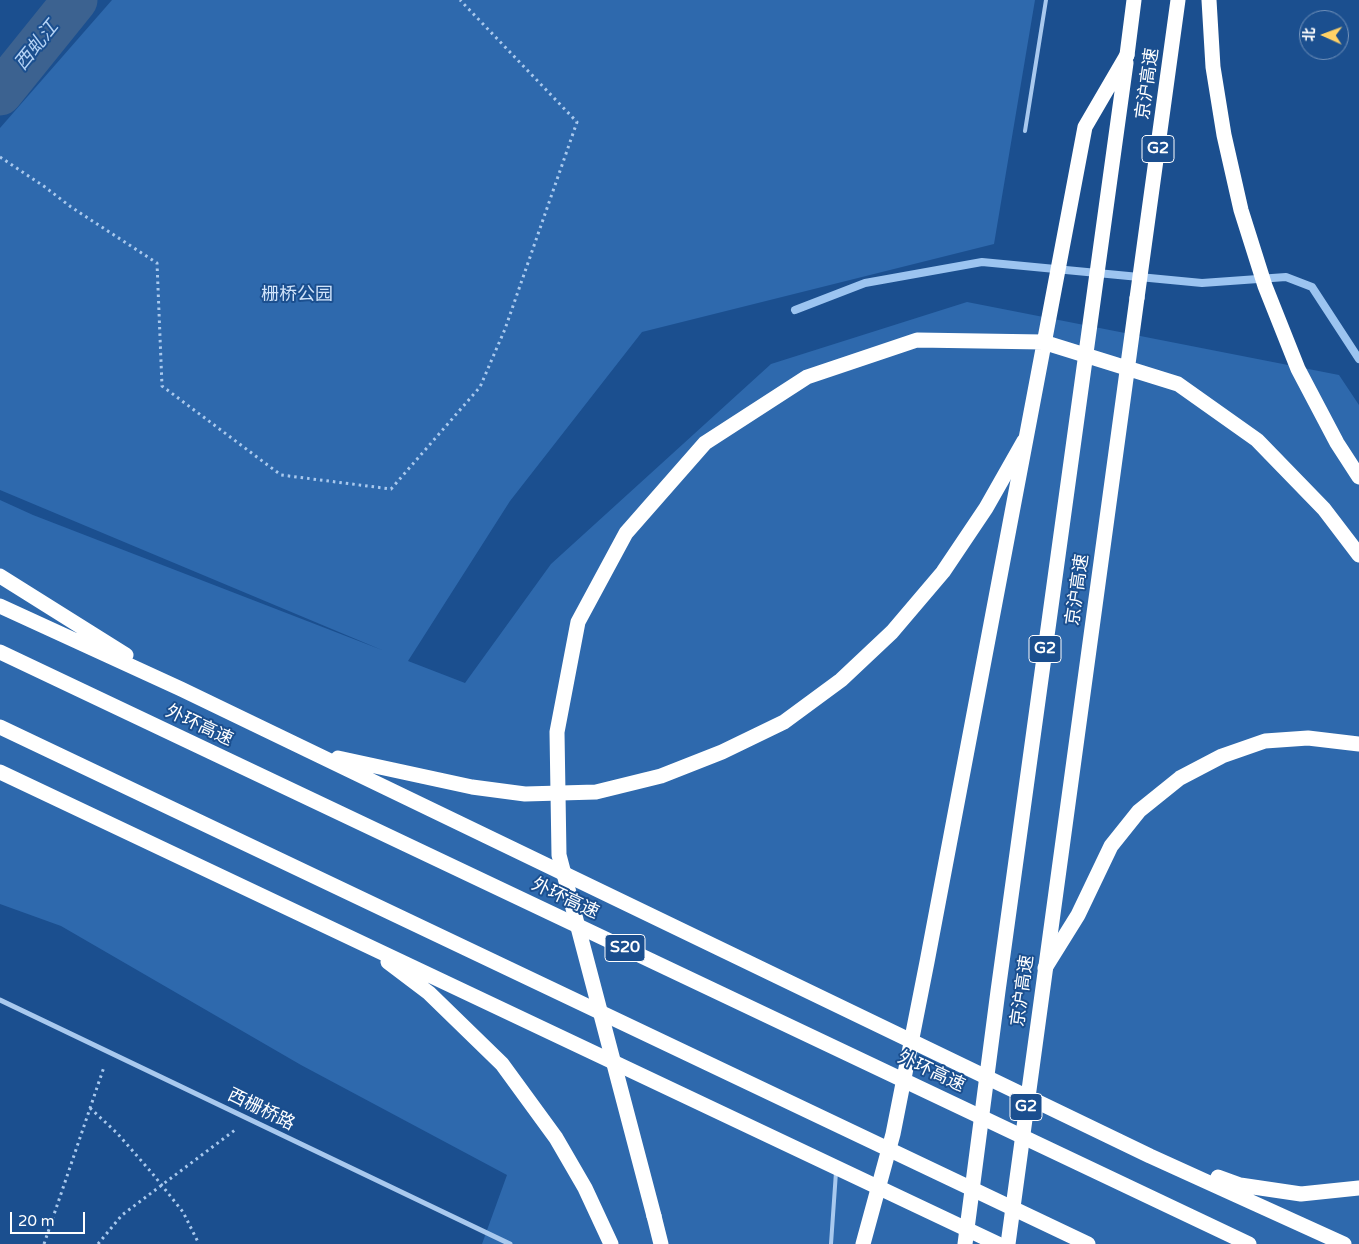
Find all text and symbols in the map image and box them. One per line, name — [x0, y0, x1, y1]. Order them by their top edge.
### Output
north arrow — [1299, 10, 1349, 60]
water label: 西虬江 — [10, 17, 64, 75]
text: 北 — [1301, 27, 1318, 42]
street label: 京沪高速 — [1132, 47, 1164, 121]
road number: G2 — [1142, 136, 1174, 162]
park label: 栅桥公园 — [261, 284, 333, 306]
street label: 京沪高速 — [1062, 553, 1094, 627]
road number: G2 — [1029, 636, 1061, 662]
street label: 外环高速 — [162, 701, 236, 751]
street label: 外环高速 — [528, 874, 602, 924]
road number: S20 — [605, 934, 645, 961]
street label: 京沪高速 — [1007, 954, 1039, 1028]
street label: 外环高速 — [894, 1047, 968, 1097]
street label: 西栅桥路 — [224, 1085, 298, 1135]
road number: G2 — [1010, 1094, 1042, 1120]
scale bar — [12, 1202, 88, 1234]
text: 20 m — [18, 1212, 55, 1230]

